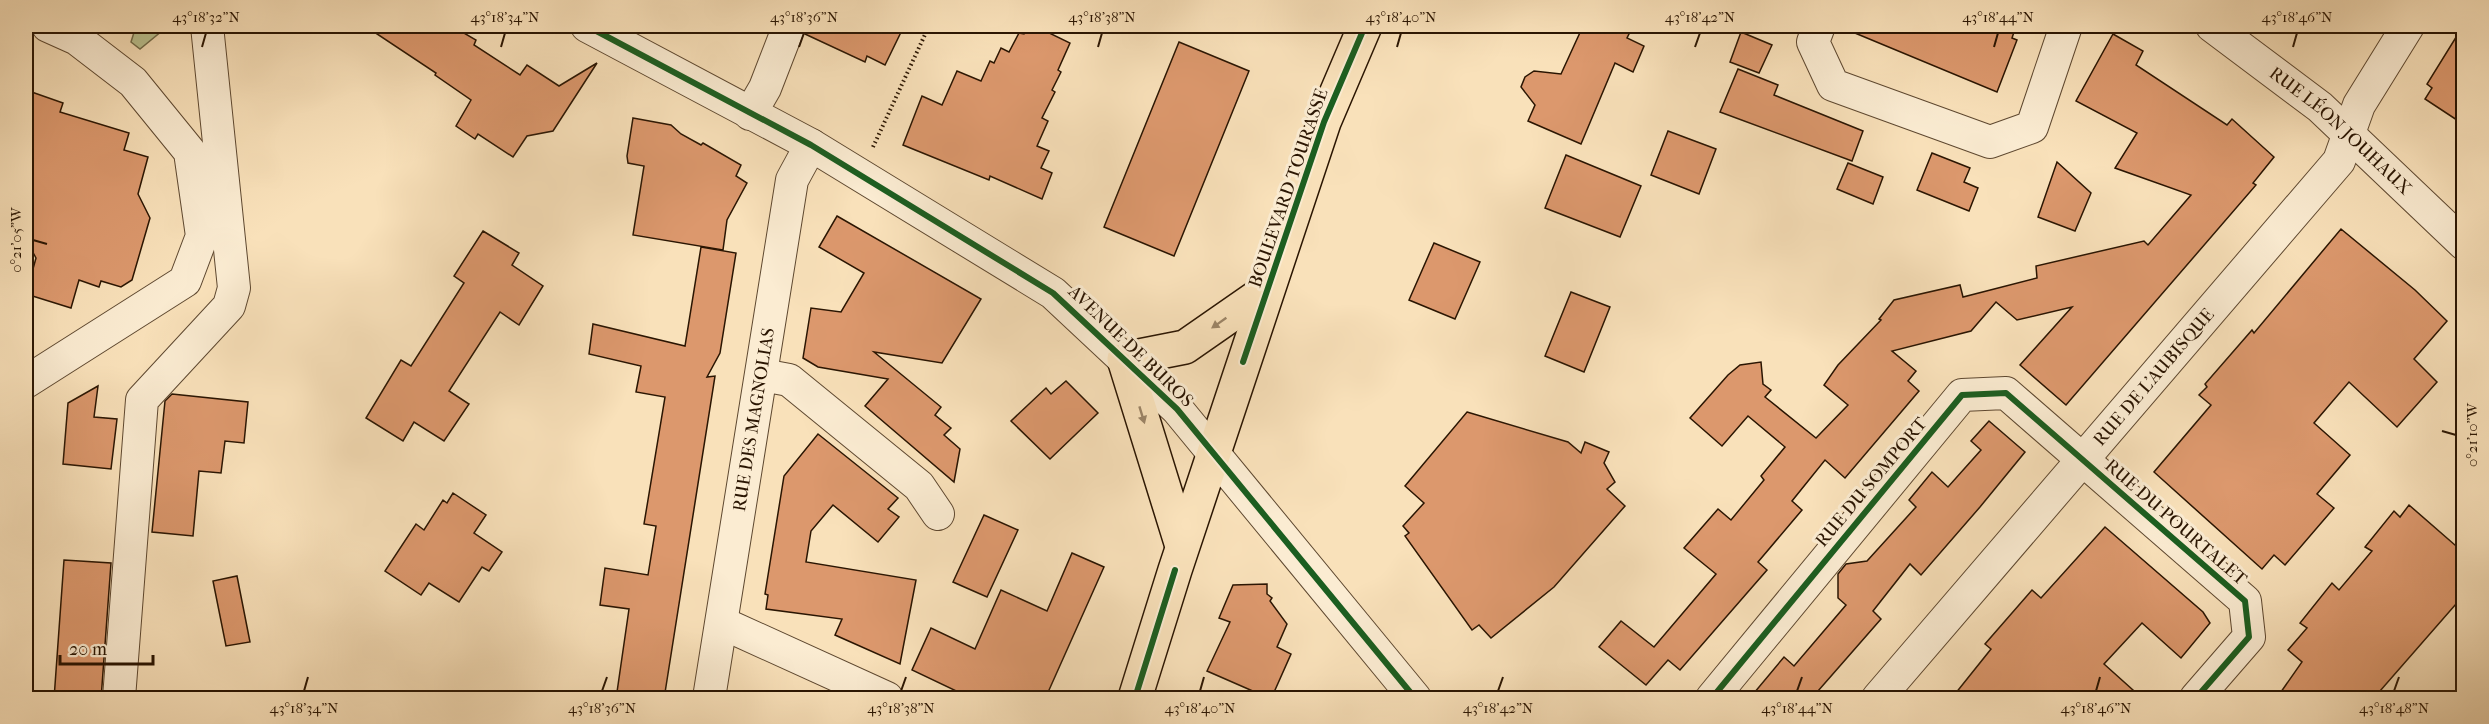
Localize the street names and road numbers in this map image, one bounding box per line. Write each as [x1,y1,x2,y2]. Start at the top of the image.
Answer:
street label: RUE LÉON JOUHAUX [2265,63,2416,199]
street label: BOULEVARD TOURASSE [1245,86,1332,290]
street label: AVENUE DE BUROS [1063,281,1198,411]
street label: RUE DE L'AUBISQUE [2089,304,2219,450]
street label: RUE DES MAGNOLIAS [729,326,779,513]
street label: RUE DU SOMPORT [1811,413,1932,551]
street label: RUE DU POURTALET [2100,455,2252,590]

